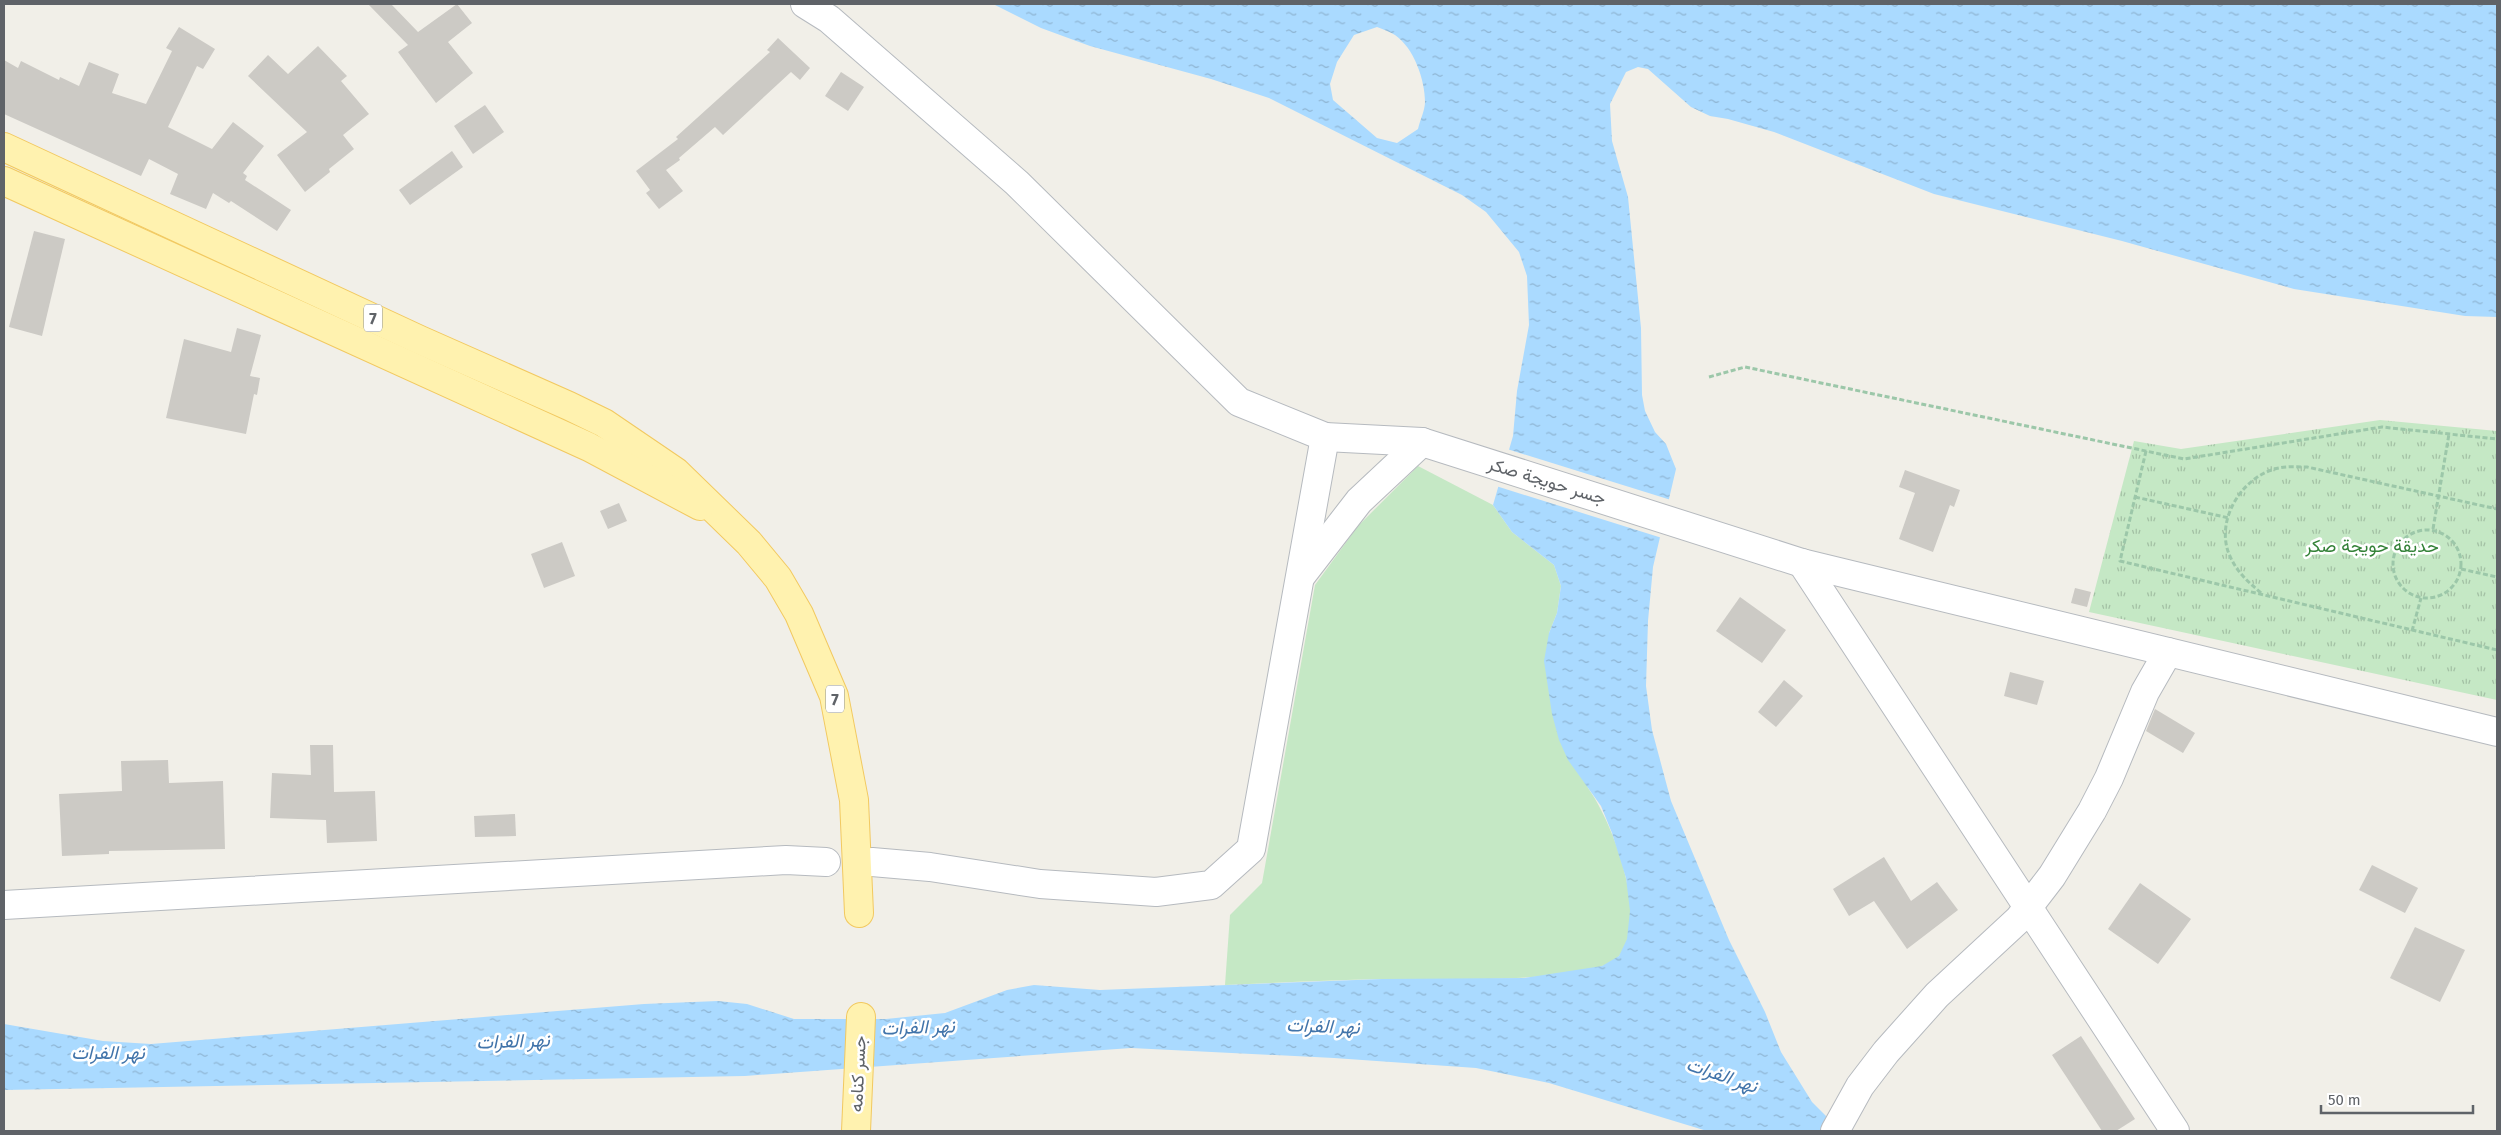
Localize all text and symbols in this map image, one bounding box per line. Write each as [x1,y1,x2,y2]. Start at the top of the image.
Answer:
road number: 7 [364,304,382,332]
street label: جسر حويجة صكر [1484,452,1609,509]
park label: حديقة حويجة صكر [2304,535,2439,557]
road number: 7 [826,686,844,712]
water label: نهر الفرات [1286,1013,1362,1039]
water label: نهر الفرات [881,1014,957,1040]
water label: نهر الفرات [476,1028,552,1054]
street label: جسر كنامه [845,1035,871,1113]
water label: نهر الفرات [71,1041,146,1064]
water label: نهر الفرات [1683,1052,1762,1098]
scale bar [2321,1082,2474,1114]
text: 50 m [2328,1091,2361,1109]

